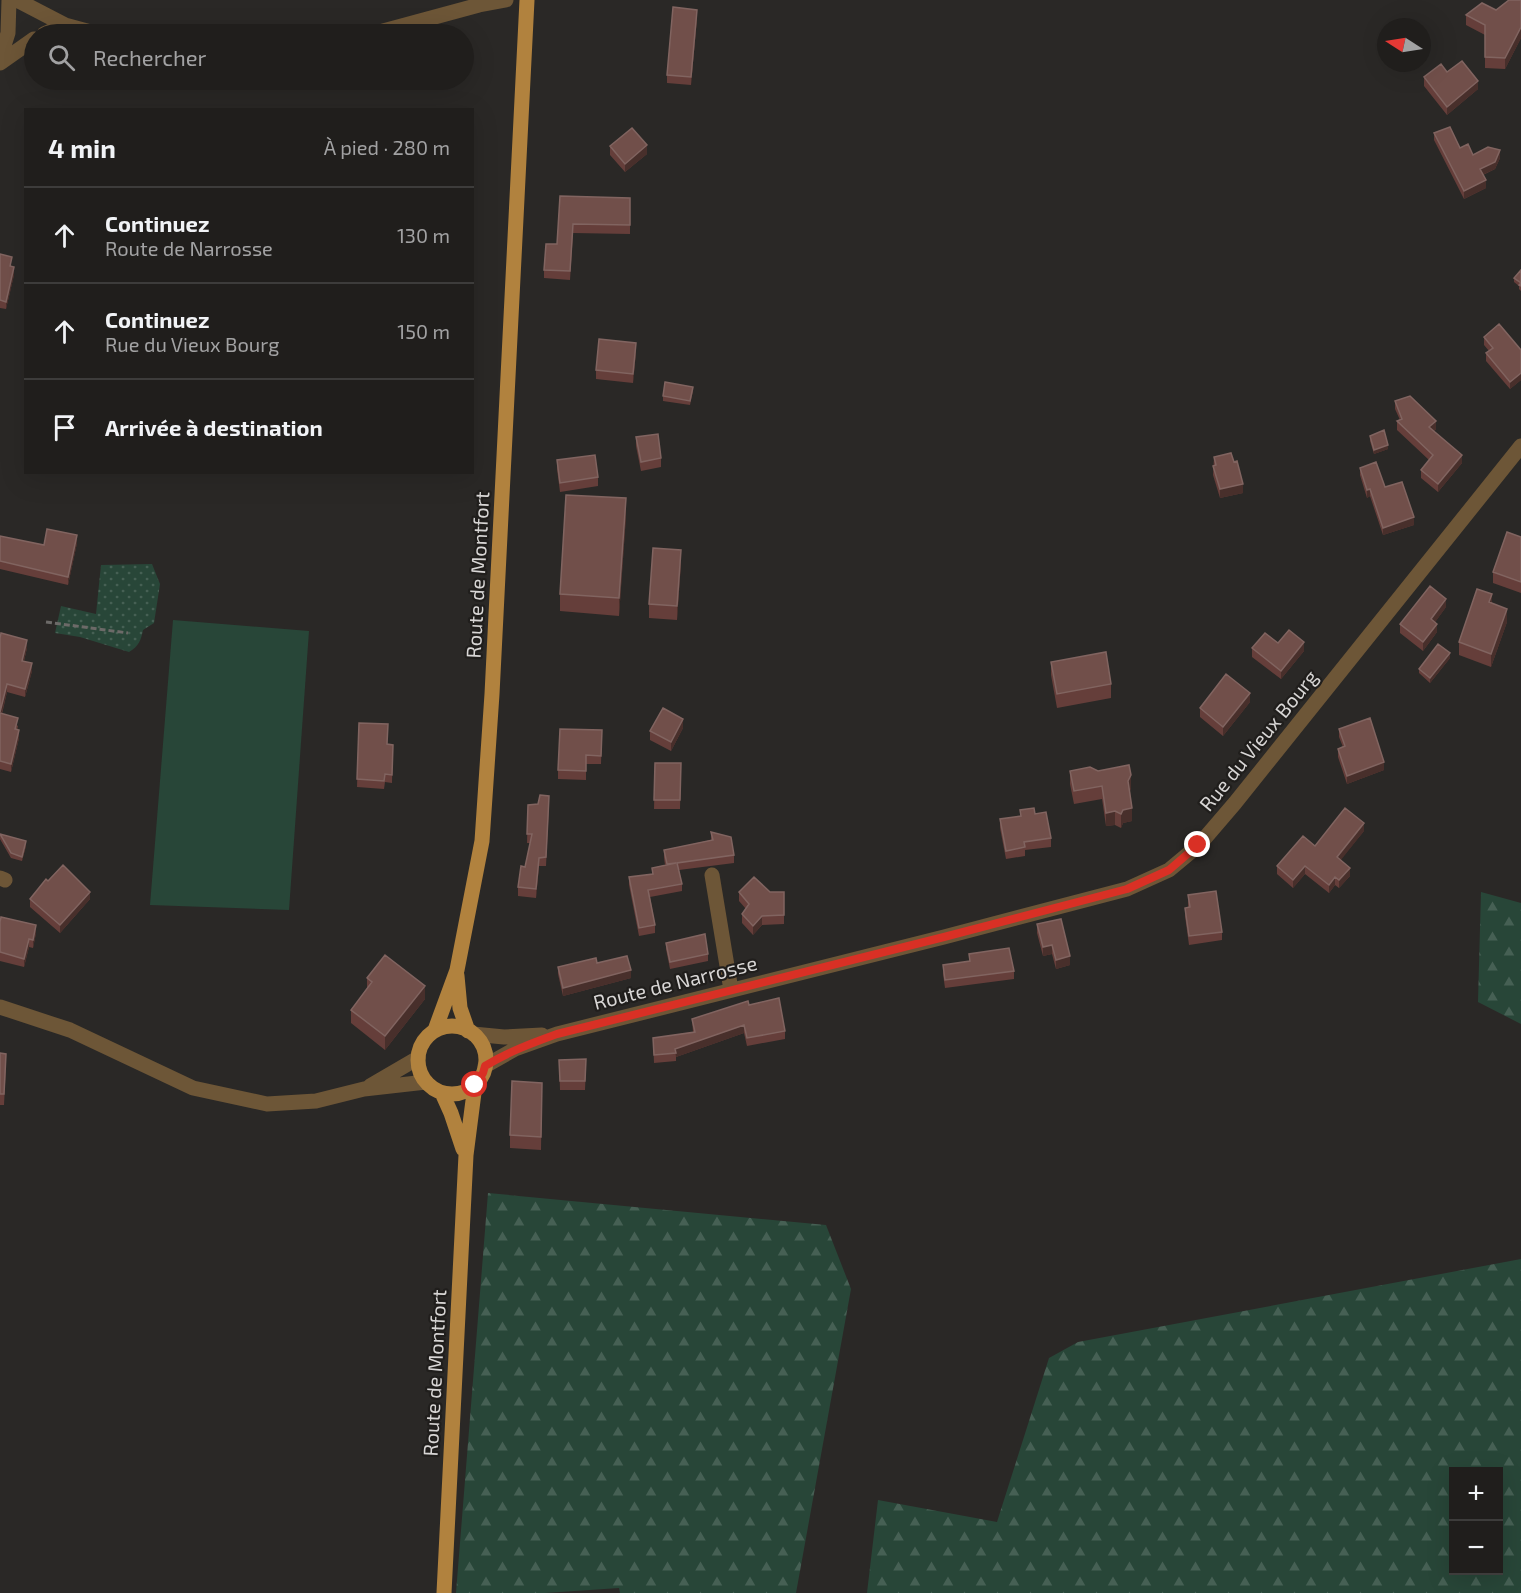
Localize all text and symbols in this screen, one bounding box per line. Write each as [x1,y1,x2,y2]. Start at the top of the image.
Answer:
north arrow [1377,18,1431,72]
search box [24,24,474,90]
icon: search [45,41,78,74]
text: Rechercher [93,44,206,70]
text: 4 min [48,132,116,163]
text: À pied · 280 m [324,135,450,159]
text: Continuez [105,210,209,236]
icon: ahead [48,219,81,252]
text: 130 m [397,223,450,247]
text: Route de Narrosse [105,236,273,260]
text: Continuez [105,306,209,332]
icon: ahead [48,315,81,348]
text: 150 m [397,319,450,343]
text: Rue du Vieux Bourg [105,332,279,356]
icon: arrive [48,411,81,444]
text: Arrivée à destination [105,414,323,440]
street label: Route de Montfort [461,491,493,659]
street label: Rue du Vieux Bourg [1194,665,1322,815]
route end [1184,831,1210,857]
street label: Route de Narrosse [591,950,759,1014]
route start [461,1071,487,1097]
street label: Route de Montfort [418,1289,450,1457]
map controls [1449,1467,1503,1575]
button: + [1449,1467,1503,1521]
button: − [1449,1521,1503,1575]

